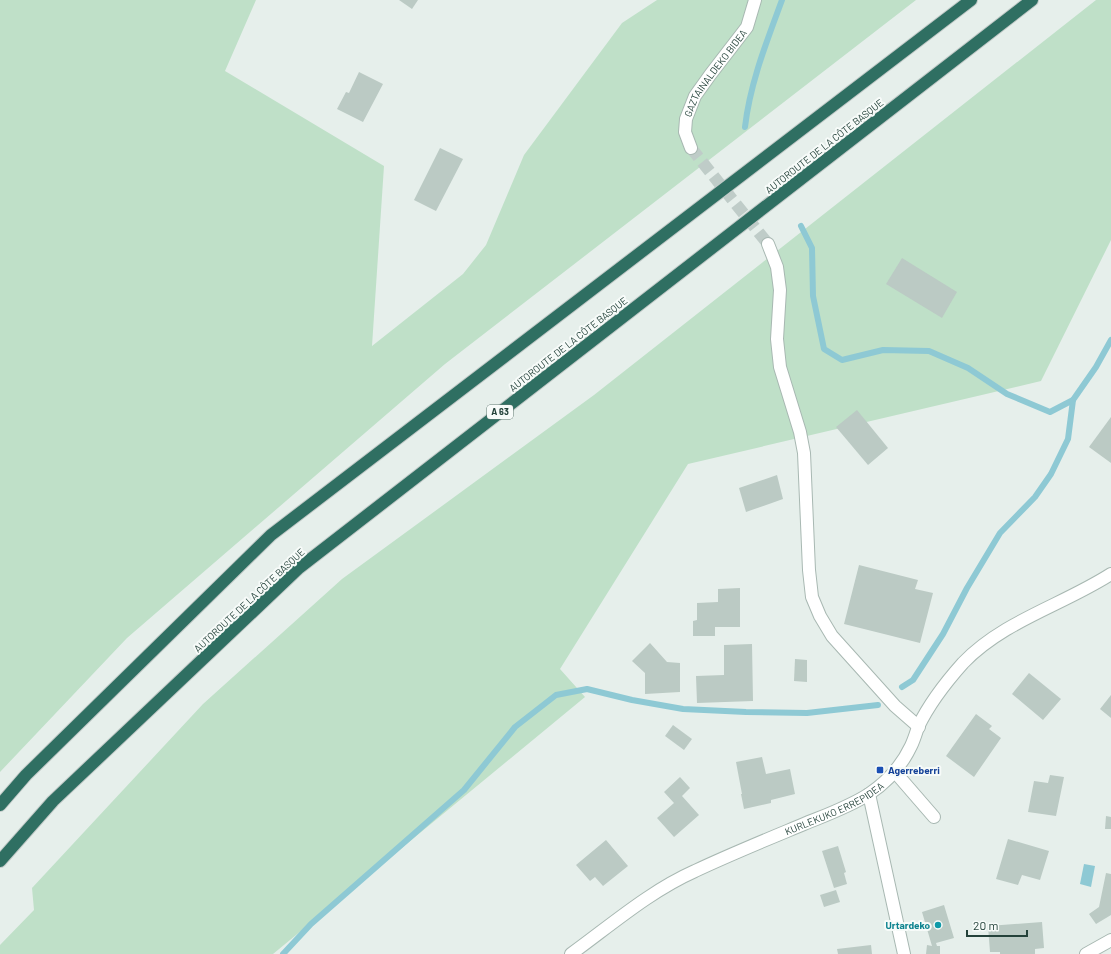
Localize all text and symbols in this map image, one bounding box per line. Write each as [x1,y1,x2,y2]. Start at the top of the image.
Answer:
street label: GAZTAINALDEKO BIDEA [681,27,749,118]
street label: AUTOROUTE DE LA CÔTE BASQUE [763,96,885,196]
street label: AUTOROUTE DE LA CÔTE BASQUE [507,294,629,394]
road number: A 63 [487,405,513,419]
street label: AUTOROUTE DE LA CÔTE BASQUE [191,546,307,654]
place label: Agerreberri [888,764,940,776]
marker: Agerreberri [875,765,885,775]
street label: KURLEKUKO ERREPIDEA [783,779,886,837]
scale bar [967,912,1027,938]
text: 20 m [973,918,999,932]
place label: Urtardeko [885,919,930,931]
marker: Urtardeko [933,920,943,930]

